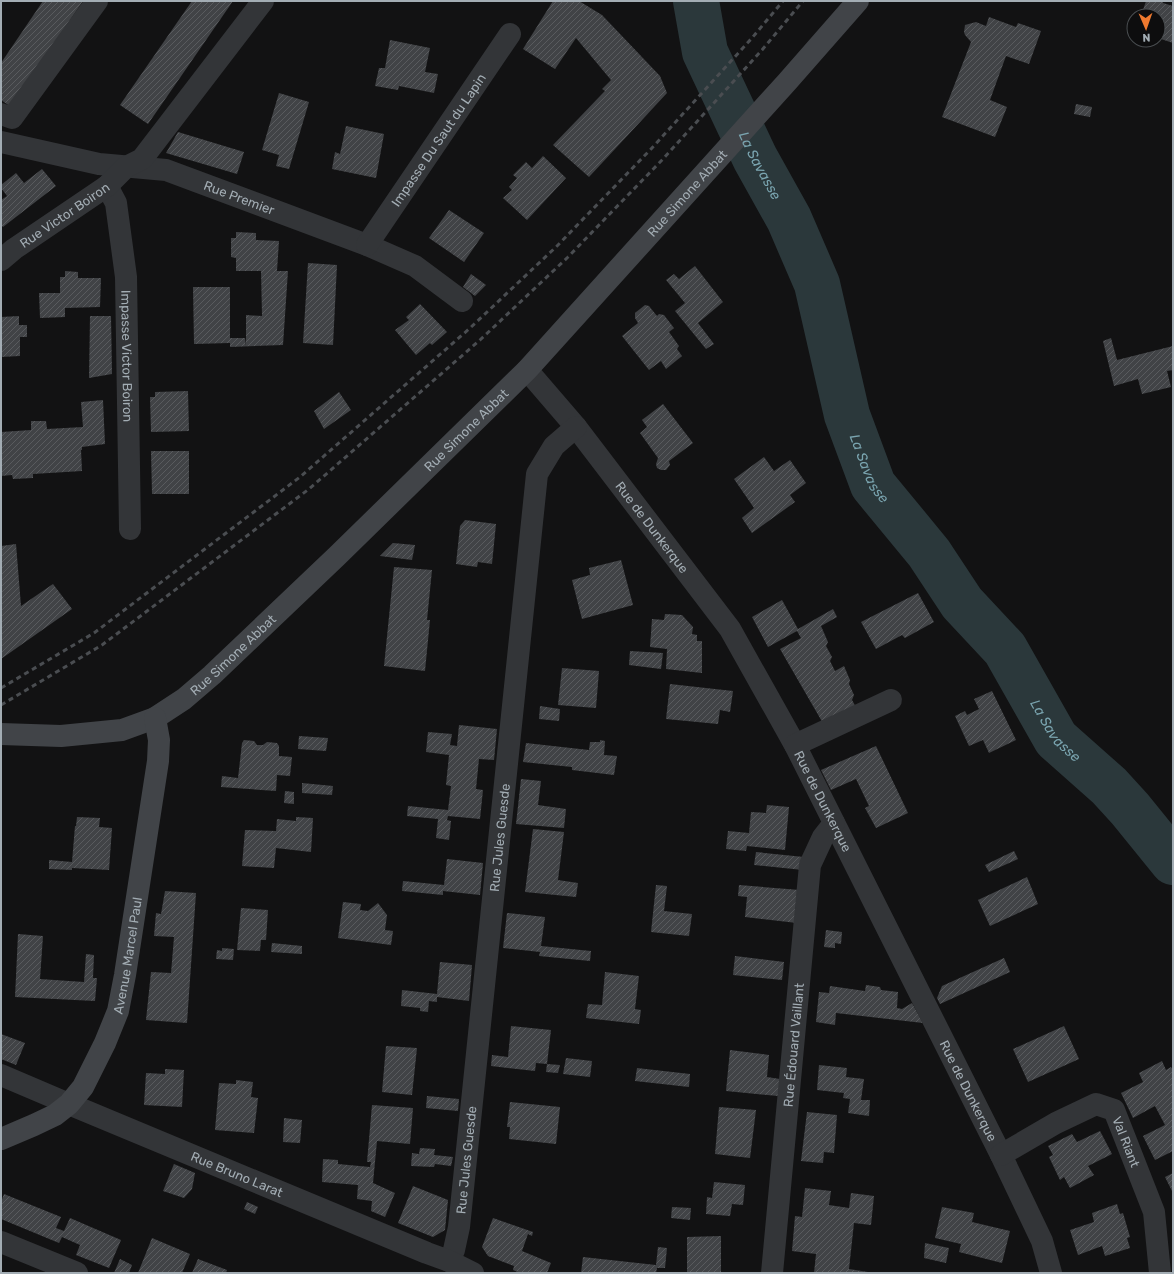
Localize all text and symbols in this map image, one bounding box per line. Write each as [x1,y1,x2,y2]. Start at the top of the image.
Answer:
north arrow [1126,8,1166,48]
text: N [1142,31,1151,44]
street label: Impasse Du Saut du Lapin [388,71,489,209]
water label: La Savasse [735,129,785,203]
street label: Rue Simone Abbat [644,147,730,240]
street label: Rue Premier [202,178,277,218]
street label: Rue Victor Boiron [17,180,113,251]
street label: Impasse Victor Boiron [118,290,135,422]
street label: Rue Simone Abbat [421,386,511,475]
water label: La Savasse [846,432,892,507]
street label: Rue de Dunkerque [612,479,692,576]
street label: Rue Simone Abbat [187,611,279,698]
water label: La Savasse [1026,697,1084,766]
street label: Rue de Dunkerque [791,748,854,854]
street label: Rue Jules Guesde [487,783,513,893]
street label: Avenue Marcel Paul [111,896,145,1015]
street label: Rue Édouard Vaillant [780,982,807,1108]
street label: Rue de Dunkerque [937,1038,1000,1144]
street label: Rue Jules Guesde [453,1105,480,1215]
street label: Val Riant [1109,1114,1143,1169]
street label: Rue Bruno Larat [189,1149,285,1200]

